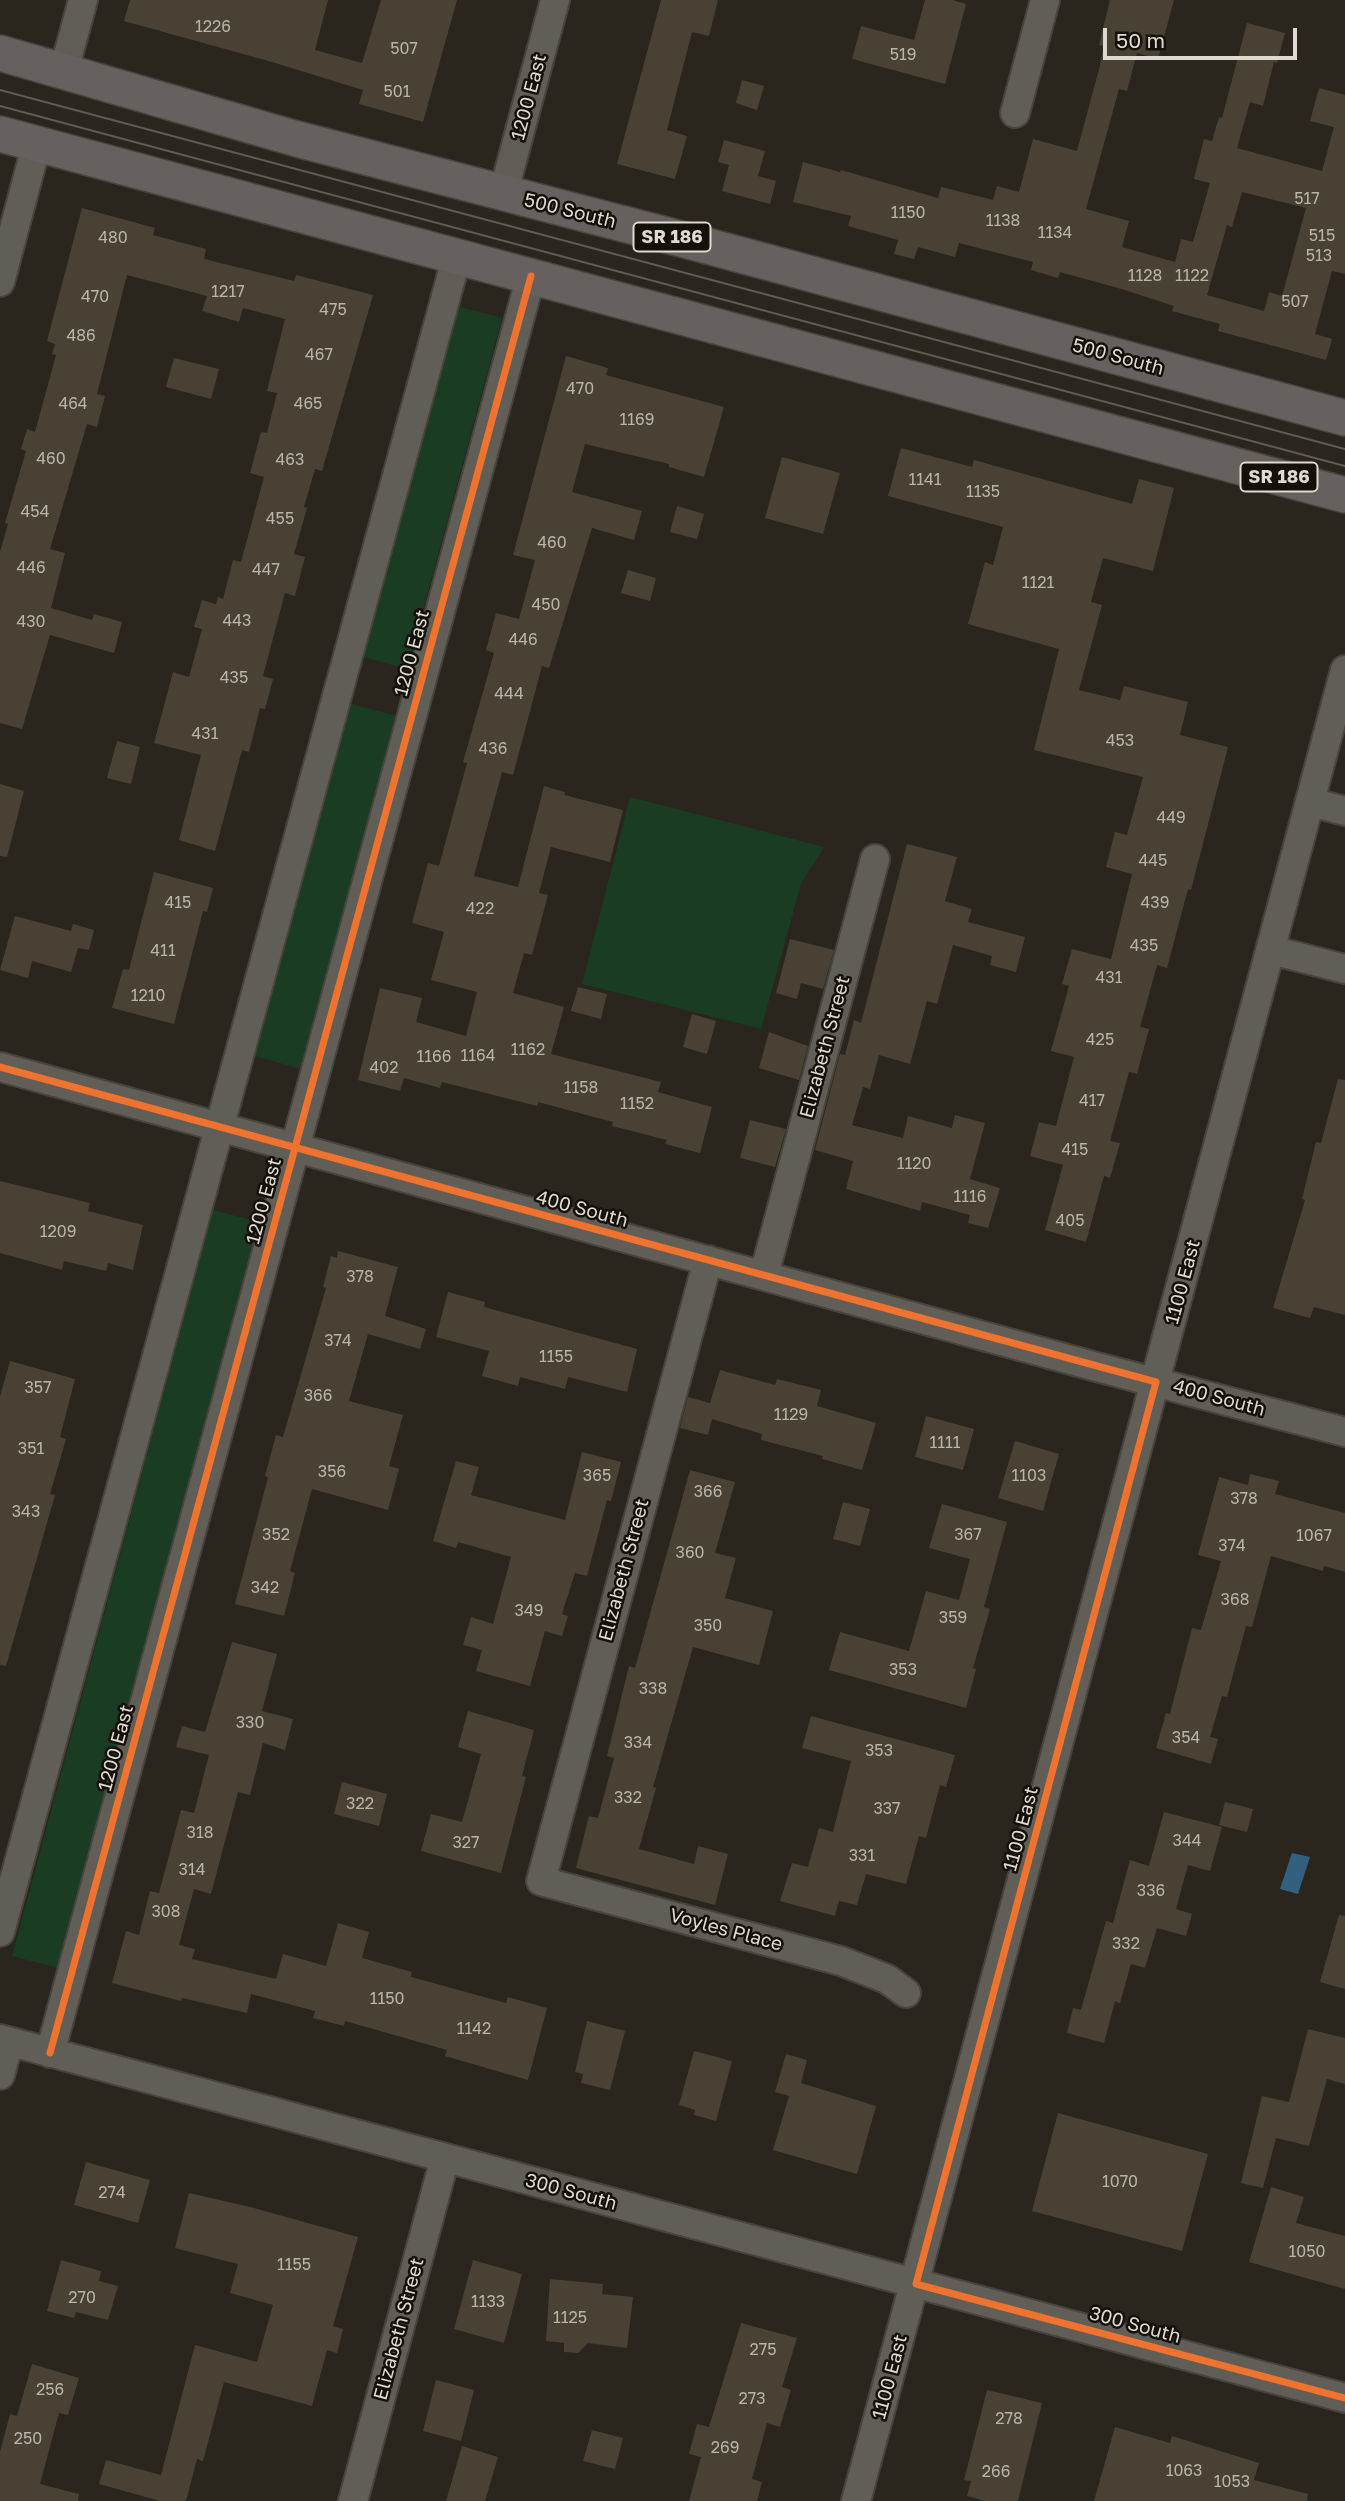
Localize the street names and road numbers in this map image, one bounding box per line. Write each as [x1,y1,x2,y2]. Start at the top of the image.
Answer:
street label: 1200 East [507,51,551,143]
street label: 500 South [522,189,618,233]
road number: SR 186 [634,222,710,251]
street label: 500 South [1070,334,1166,380]
road number: SR 186 [1240,462,1318,491]
street label: 1200 East [390,607,434,699]
street label: Elizabeth Street [795,973,855,1121]
street label: 1200 East [242,1155,286,1247]
street label: 400 South [534,1186,630,1232]
street label: 1100 East [1161,1237,1205,1327]
street label: 400 South [1171,1375,1267,1421]
street label: Elizabeth Street [594,1496,654,1644]
street label: 1200 East [94,1702,138,1794]
street label: 1100 East [999,1784,1043,1874]
street label: Voyles Place [667,1904,785,1956]
street label: 300 South [523,2169,619,2215]
street label: Elizabeth Street [369,2255,429,2403]
street label: 300 South [1087,2302,1183,2348]
street label: 1100 East [868,2332,912,2422]

